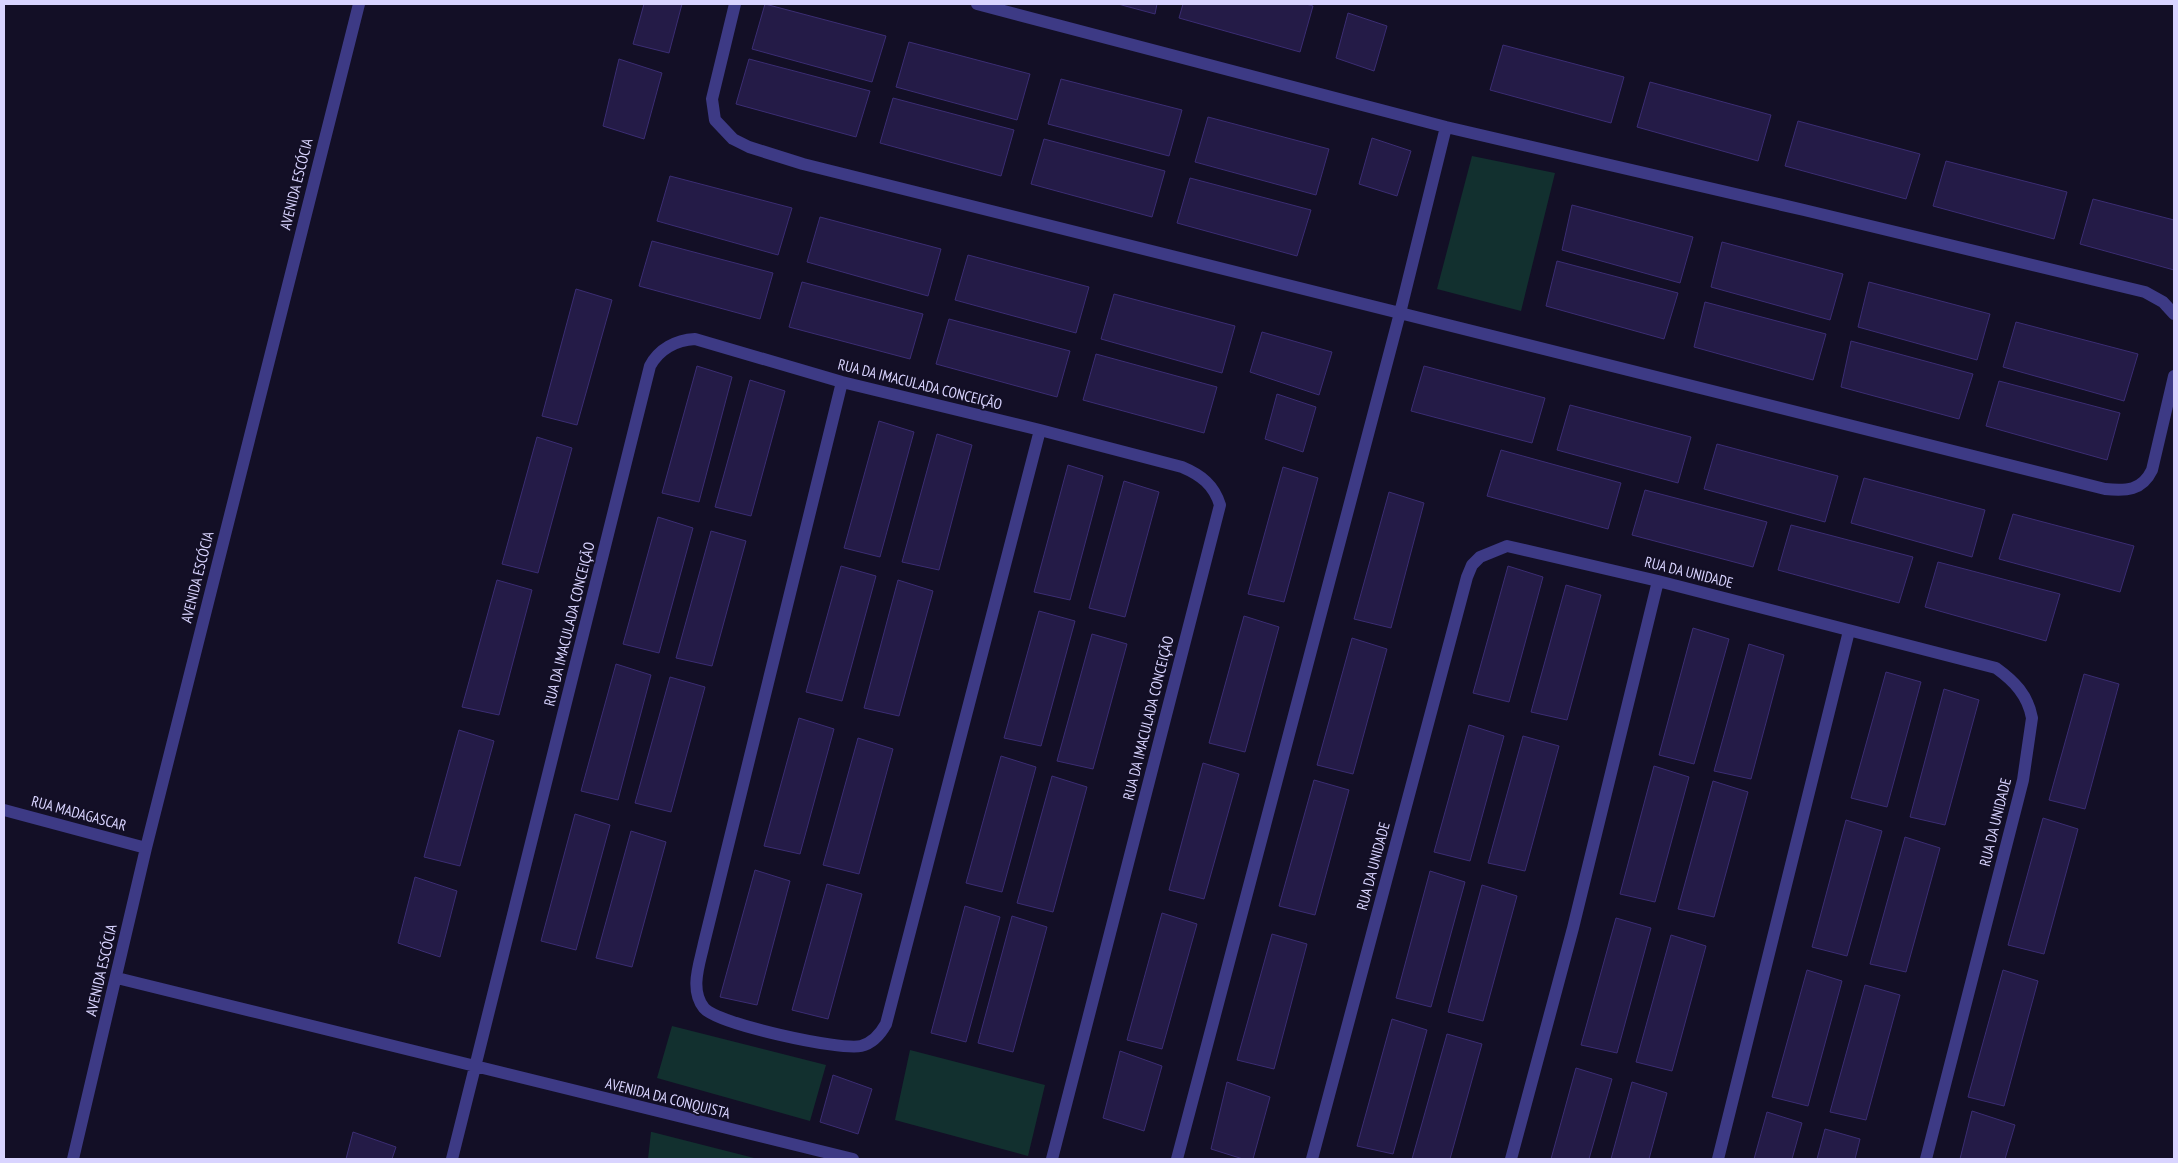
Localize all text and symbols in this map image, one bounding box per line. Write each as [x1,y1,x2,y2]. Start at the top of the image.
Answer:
street label: AVENIDA ESCÓCIA [275,135,317,232]
street label: RUA DA IMACULADA CONCEIÇÃO [836,354,1004,414]
street label: AVENIDA ESCÓCIA [176,528,218,625]
street label: RUA DA IMACULADA CONCEIÇÃO [539,540,599,708]
street label: RUA DA UNIDADE [1643,552,1735,592]
street label: RUA DA IMACULADA CONCEIÇÃO [1118,634,1178,802]
street label: RUA DA UNIDADE [1975,776,2015,868]
street label: RUA MADAGASCAR [29,791,129,835]
street label: RUA DA UNIDADE [1352,820,1394,912]
street label: AVENIDA ESCÓCIA [81,921,121,1018]
street label: AVENIDA DA CONQUISTA [604,1073,733,1123]

